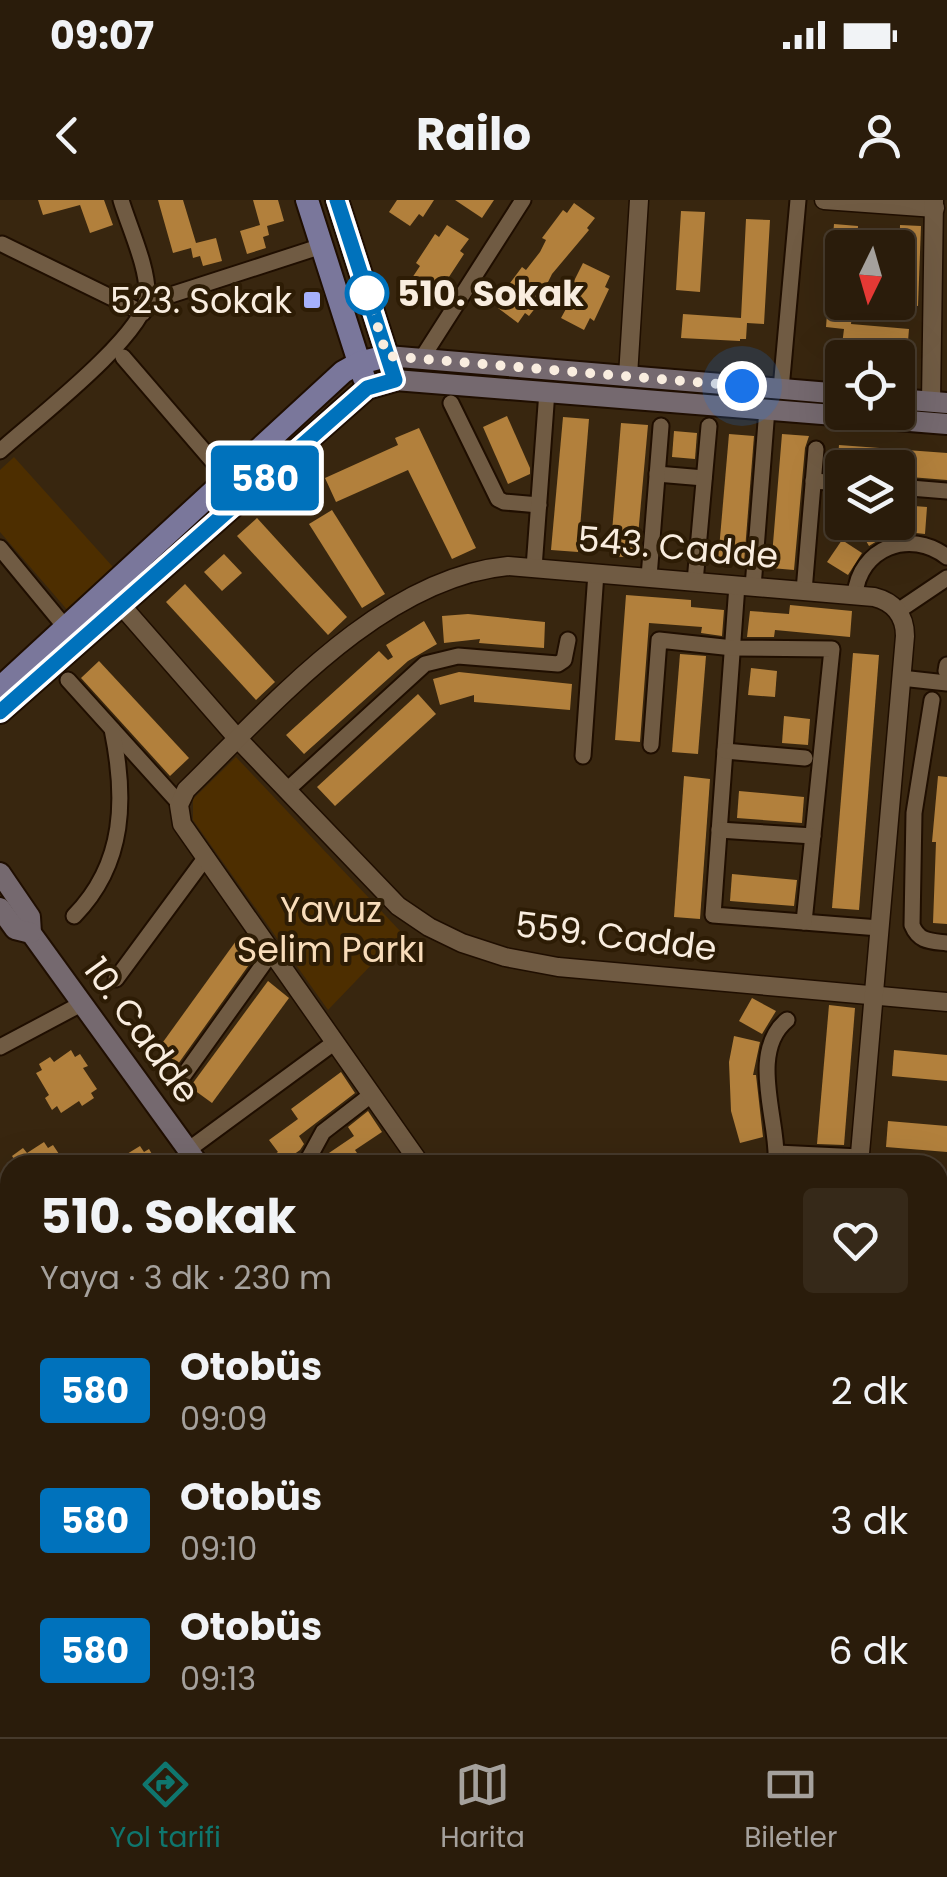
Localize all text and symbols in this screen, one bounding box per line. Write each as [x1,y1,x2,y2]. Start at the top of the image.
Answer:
text: 09:07 [50,9,154,62]
text: Railo [416,103,531,166]
icon: back [40,108,95,163]
icon: person [852,108,907,163]
north arrow [825,230,915,320]
map controls [825,230,915,540]
place label: 510. Sokak [397,269,584,318]
marker: 510. Sokak [346,272,388,314]
place label: 523. Sokak [110,276,292,325]
marker: 523. Sokak [301,289,323,311]
button: locate [825,340,915,430]
your location [717,361,767,411]
line badge: 580 [208,446,322,510]
button: layers [825,450,915,540]
text: 580 [231,454,299,503]
street label: 543. Cadde [576,514,780,580]
park label: Yavuz Selim Parkı [237,885,425,974]
street label: 559. Cadde [513,899,719,973]
street label: 10. Cadde [72,947,212,1113]
text: 510. Sokak [40,1183,296,1250]
button: heart [803,1188,908,1293]
text: Yaya · 3 dk · 230 m [40,1255,332,1300]
text: Otobüs [180,1340,322,1393]
text: 2 dk [831,1364,908,1417]
text: 580 [61,1366,129,1415]
text: 09:09 [180,1396,267,1441]
text: Otobüs [180,1470,322,1523]
text: 3 dk [830,1494,908,1547]
text: 580 [61,1496,129,1545]
text: 09:10 [180,1526,257,1571]
text: Otobüs [180,1600,322,1653]
text: 6 dk [828,1624,908,1677]
text: 580 [61,1626,129,1675]
text: 09:13 [180,1656,256,1701]
tab: Yol tarifi [110,1757,221,1859]
tab: Harita [440,1757,525,1859]
tab: Biletler [744,1757,837,1859]

